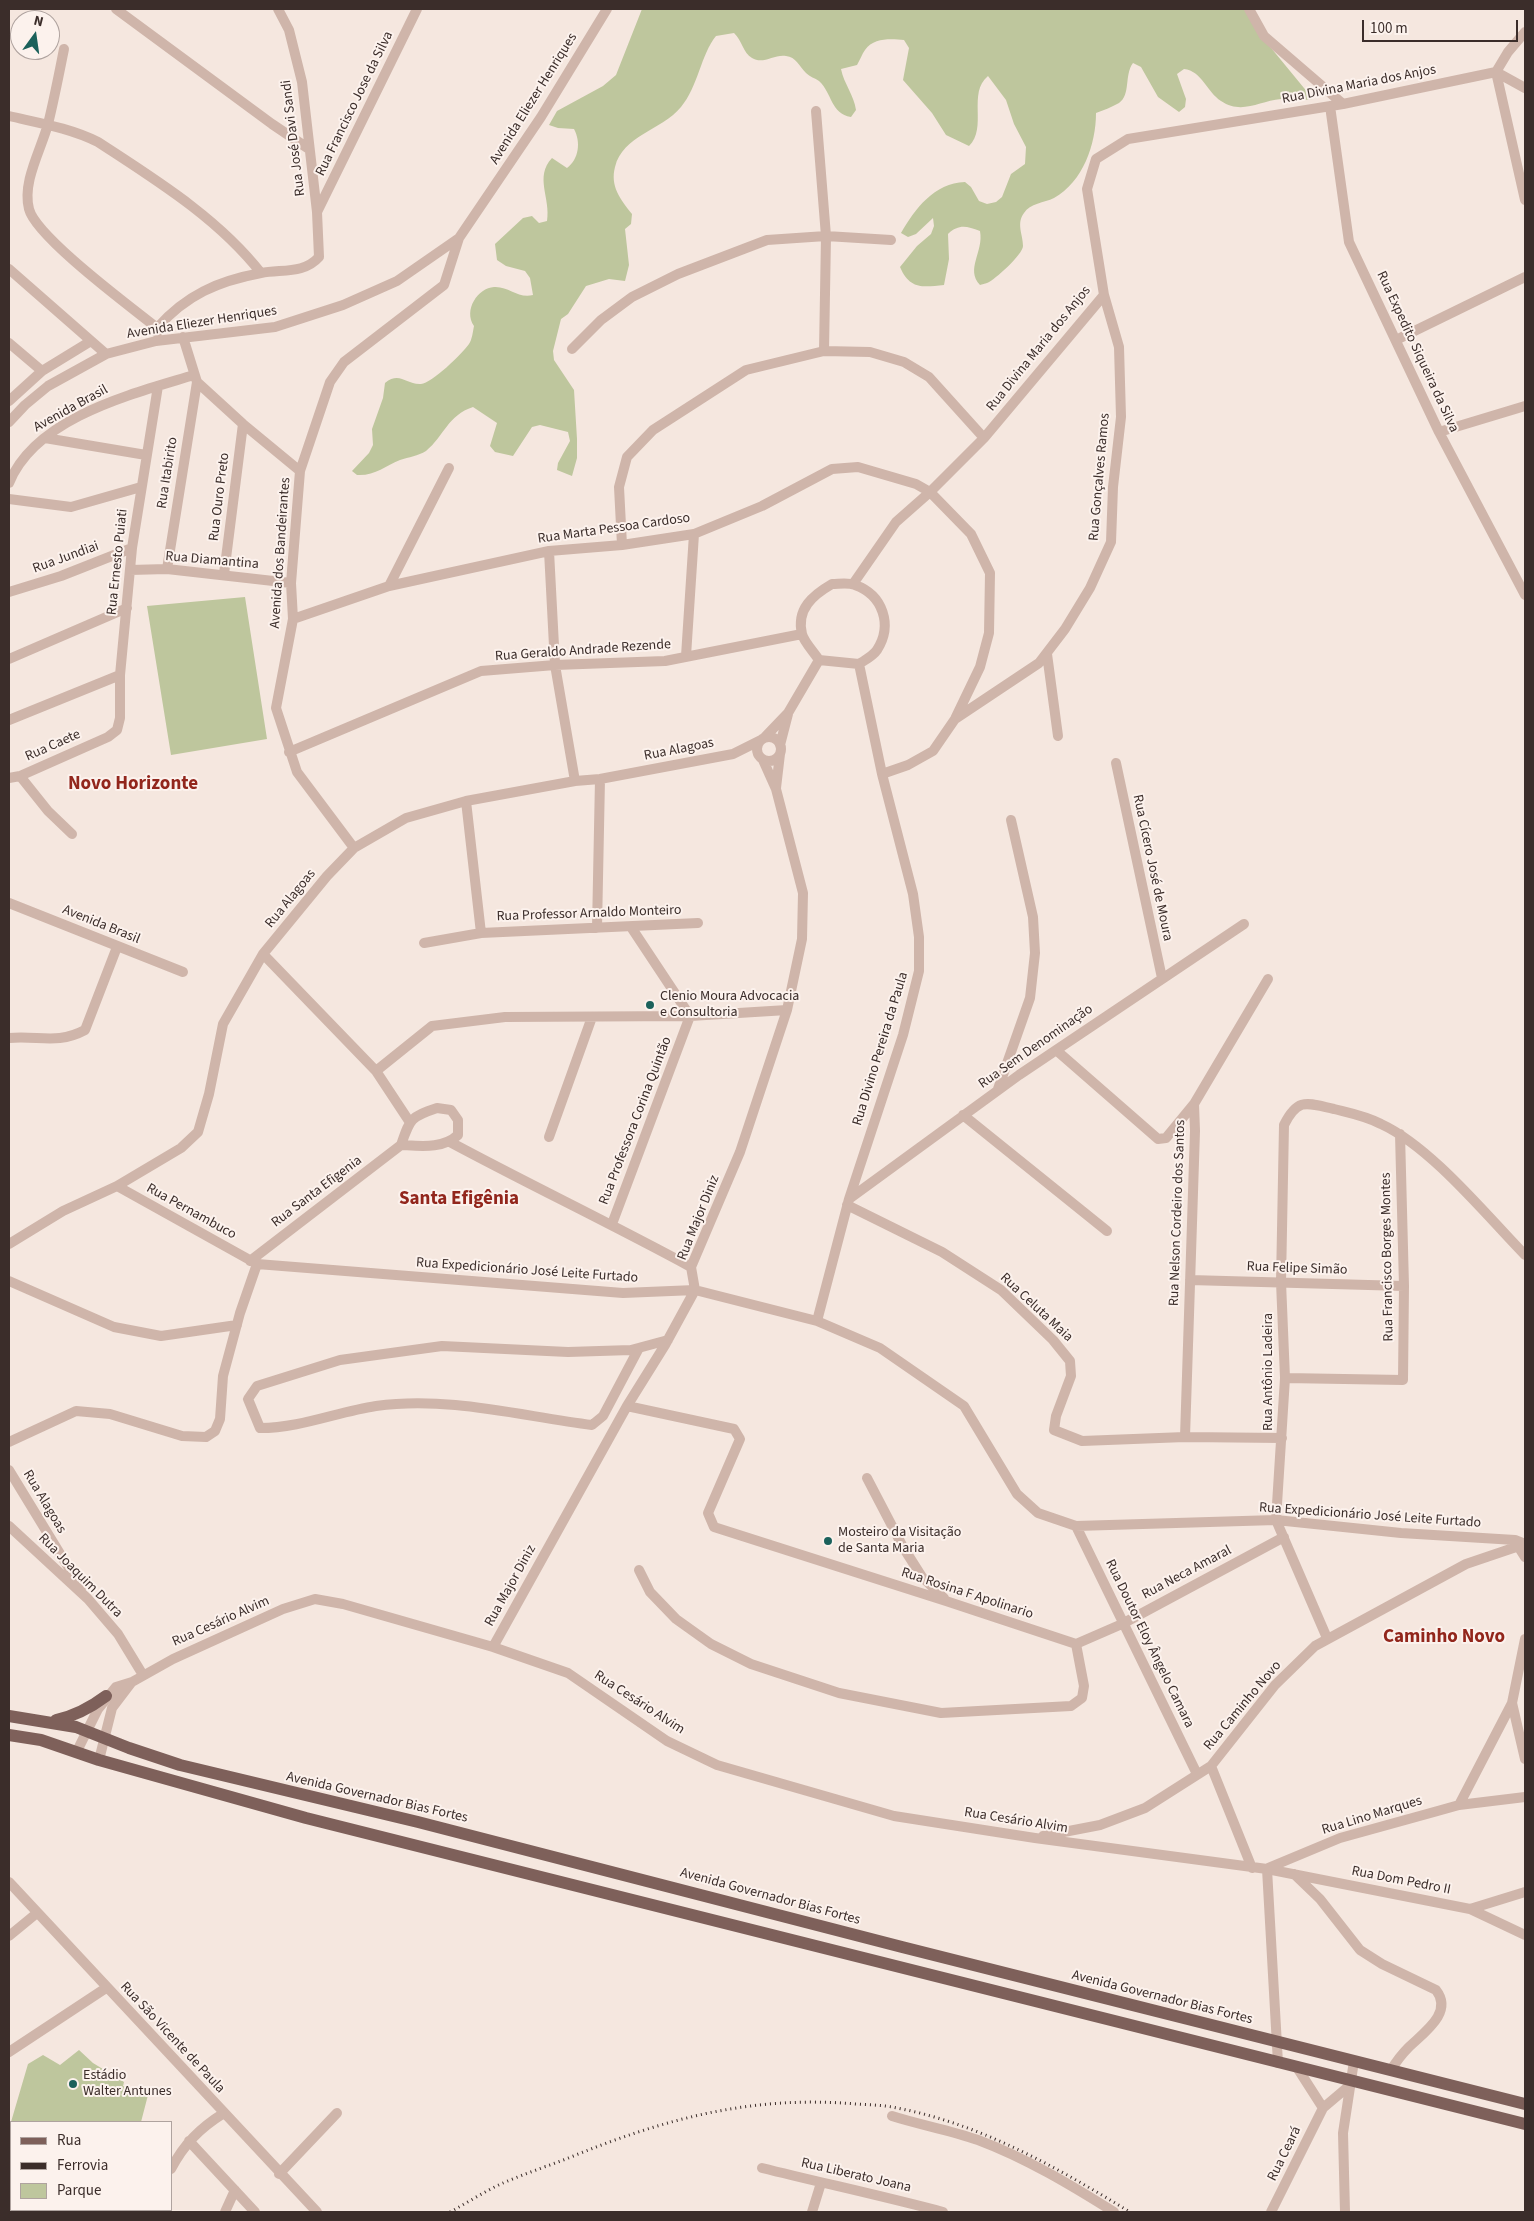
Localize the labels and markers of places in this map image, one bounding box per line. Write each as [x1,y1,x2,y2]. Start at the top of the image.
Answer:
place label: Clenio Moura Advocacia e Consultoria [660,989,799,1022]
marker: Clenio Moura Advocacia e Consultoria [644,999,656,1011]
place label: Mosteiro da Visitação de Santa Maria [838,1525,961,1558]
marker: Mosteiro da Visitação de Santa Maria [822,1535,834,1547]
place label: Estádio Walter Antunes [83,2068,172,2100]
marker: Estádio Walter Antunes [67,2078,79,2090]

